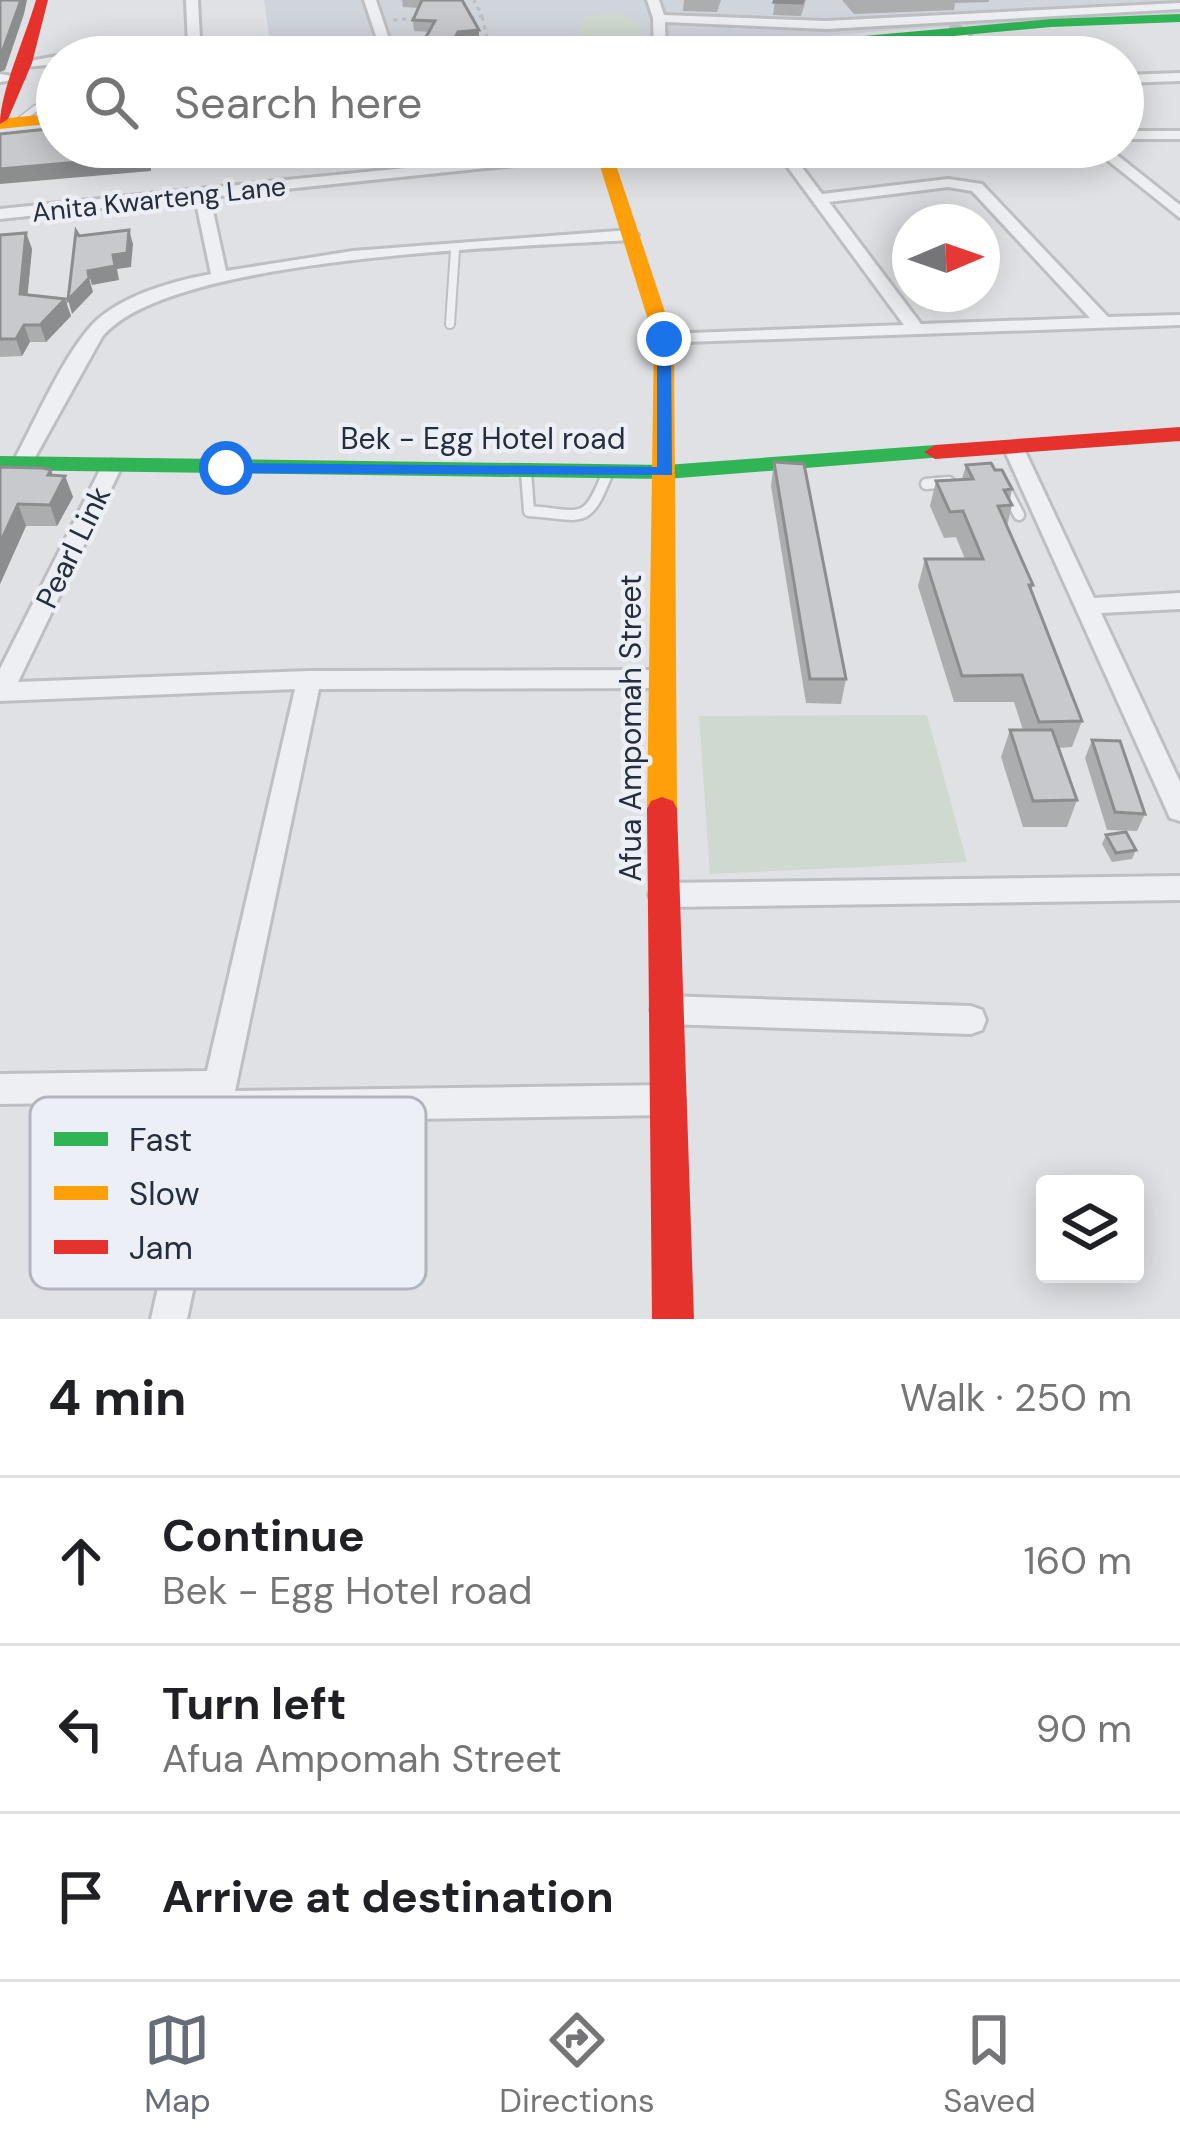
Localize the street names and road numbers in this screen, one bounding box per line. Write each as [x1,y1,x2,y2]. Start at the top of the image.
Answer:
street label: Anita Kwarteng Lane [30,168,288,230]
street label: Bek - Egg Hotel road [341,419,625,458]
street label: Pearl Link [27,480,119,614]
street label: Afua Ampomah Street [611,574,650,882]

